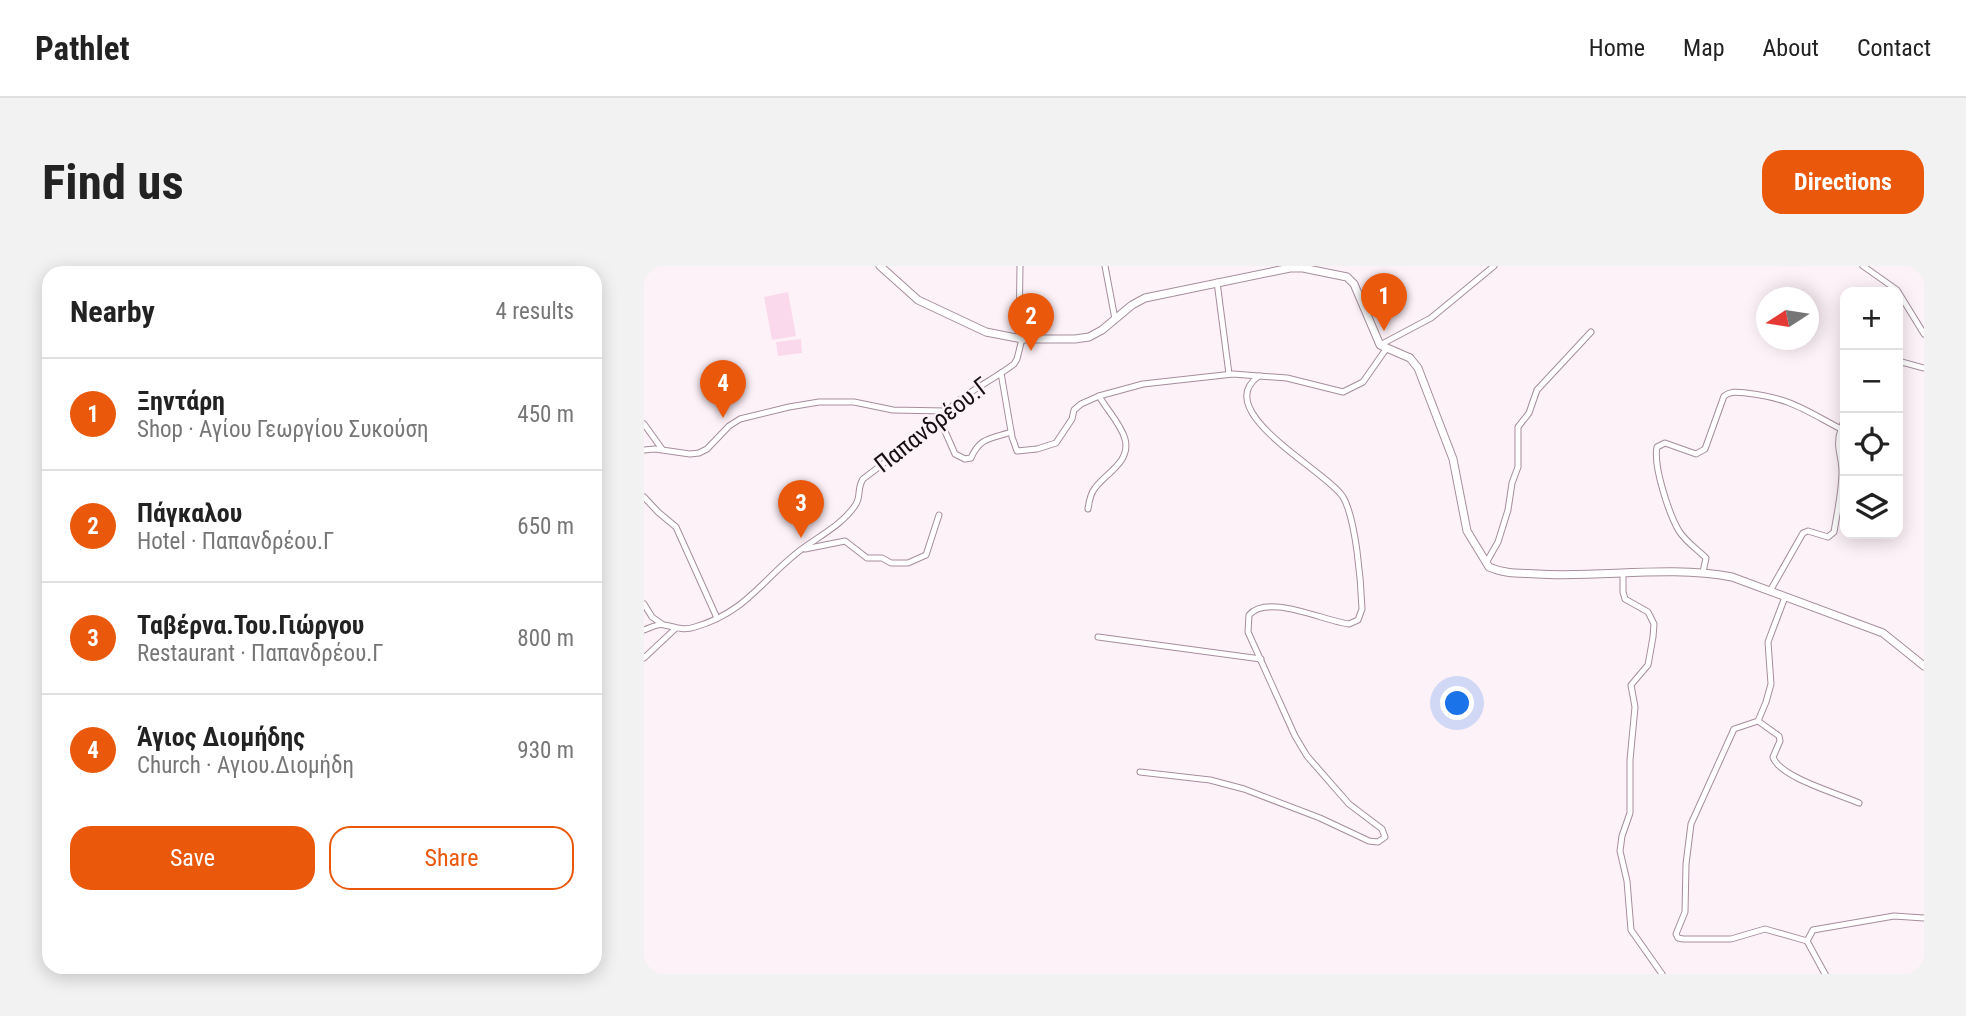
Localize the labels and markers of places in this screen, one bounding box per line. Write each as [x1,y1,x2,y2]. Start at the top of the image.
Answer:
pin: 1 [1361,273,1407,331]
pin: 2 [1008,293,1054,351]
pin: 4 [700,360,746,418]
pin: 3 [778,480,824,538]

